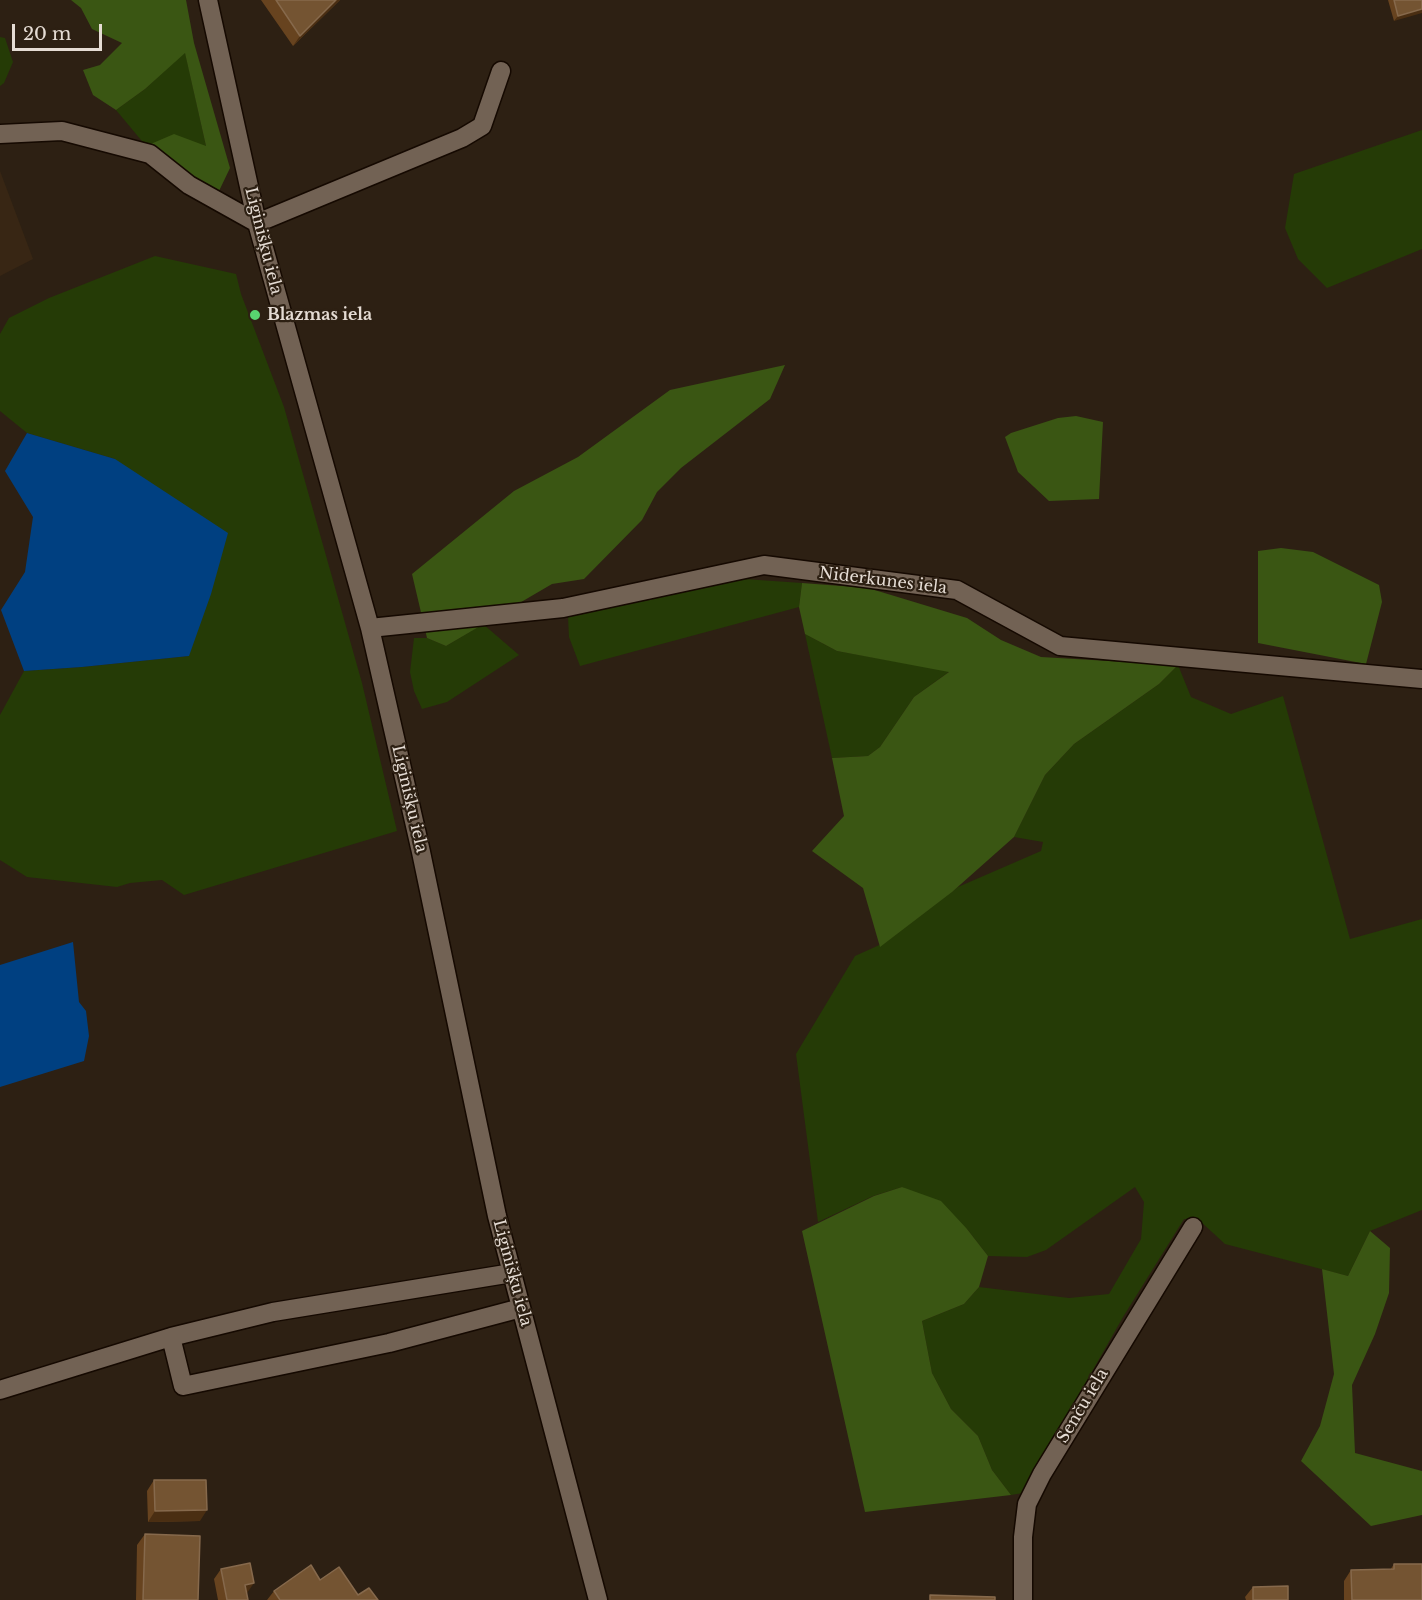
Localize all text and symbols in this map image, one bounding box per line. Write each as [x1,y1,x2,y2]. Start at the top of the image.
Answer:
scale bar [15,12,105,50]
text: 20 m [23,23,71,45]
street label: Liginišķu iela [240,185,286,297]
place label: Blazmas iela [267,305,372,325]
marker: Blazmas iela [248,308,262,322]
street label: Niderkunes iela [818,564,948,598]
street label: Liginišķu iela [387,743,431,855]
street label: Liginišķu iela [489,1218,535,1328]
street label: Senču iela [1053,1365,1113,1447]

